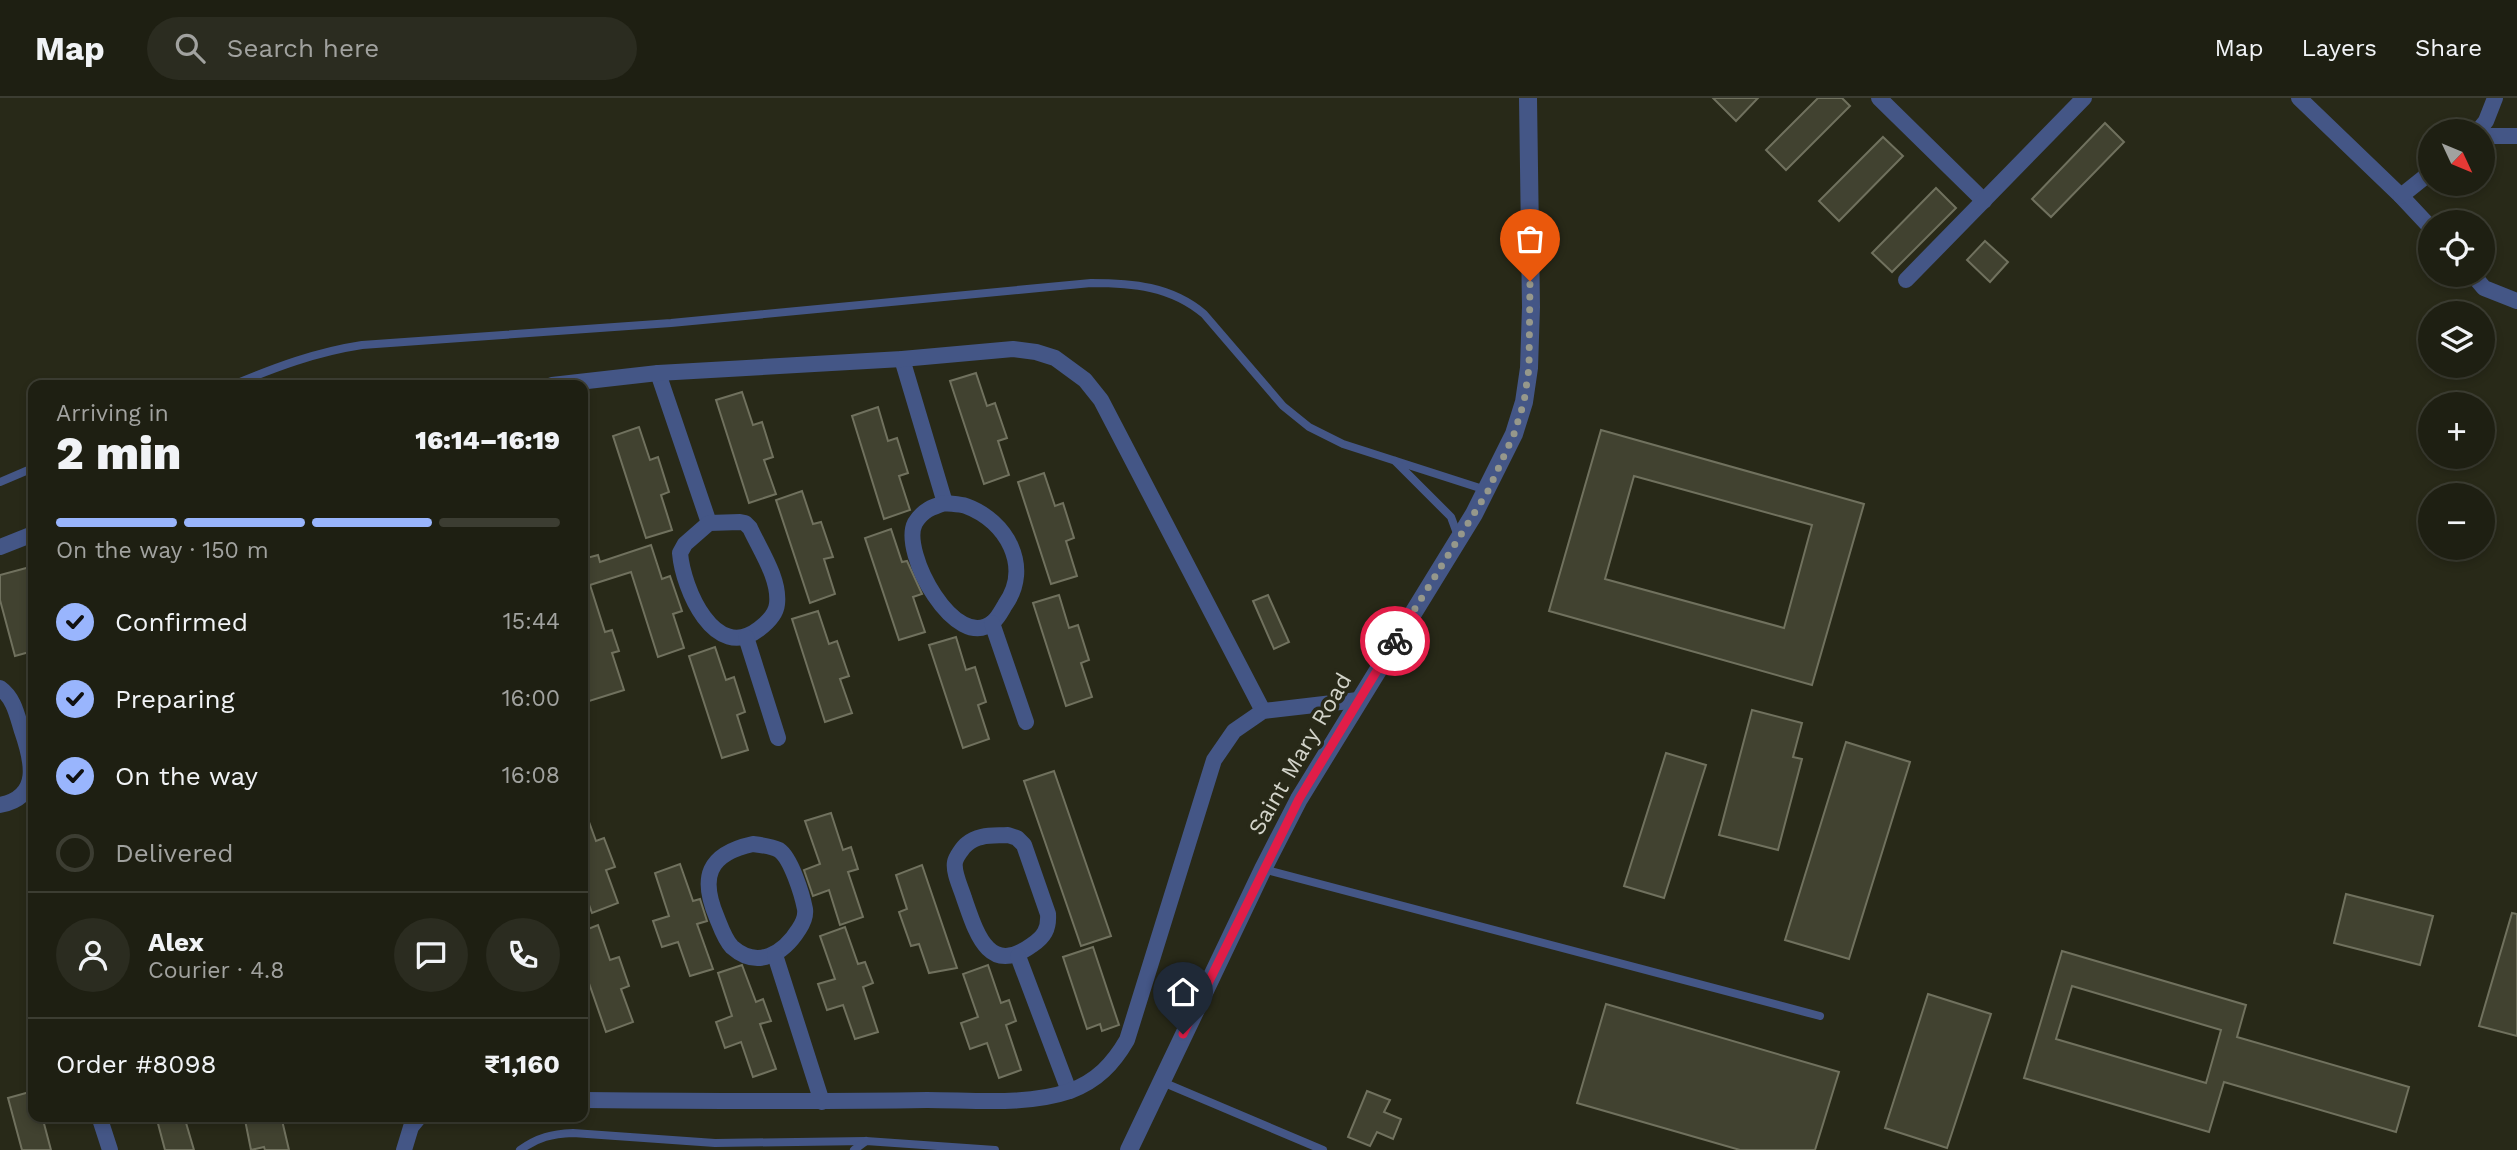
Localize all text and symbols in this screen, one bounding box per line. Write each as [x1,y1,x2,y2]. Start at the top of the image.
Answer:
search box [147,17,637,80]
text: Map [35,29,105,68]
icon: search [171,29,209,67]
text: Search here [227,33,379,63]
text: Map [2215,34,2263,62]
text: Layers [2301,34,2377,62]
text: Share [2415,34,2482,62]
north arrow [2418,119,2496,196]
map controls [2418,119,2495,560]
pin [1500,209,1560,281]
button: locate [2418,210,2495,287]
icon: bag [1511,220,1549,258]
button: layers [2418,301,2495,378]
button: + [2418,392,2495,469]
text: Arriving in [56,400,169,427]
text: 16:14–16:19 [415,425,560,455]
text: 2 min [56,426,181,480]
button: − [2418,483,2495,560]
text: On the way · 150 m [56,537,269,564]
icon: check [56,603,94,641]
courier [1360,606,1430,676]
text: Confirmed [115,607,248,637]
text: 15:44 [503,608,560,635]
icon: bike [1376,622,1414,660]
street label: Saint Mary Road [1243,668,1357,840]
icon: check [56,680,94,718]
text: Preparing [115,684,235,714]
text: 16:00 [502,685,560,712]
icon: check [56,757,94,795]
text: On the way [115,761,258,791]
text: 16:08 [502,762,560,789]
text: Delivered [115,838,234,868]
button: person [56,918,130,992]
button: chat [394,918,468,992]
button: phone [486,918,560,992]
text: Alex [148,927,204,957]
text: Courier · 4.8 [148,957,284,984]
pin [1153,962,1213,1034]
icon: home [1164,973,1202,1011]
text: Order #8098 [56,1049,217,1079]
text: ₹1,160 [484,1049,560,1079]

